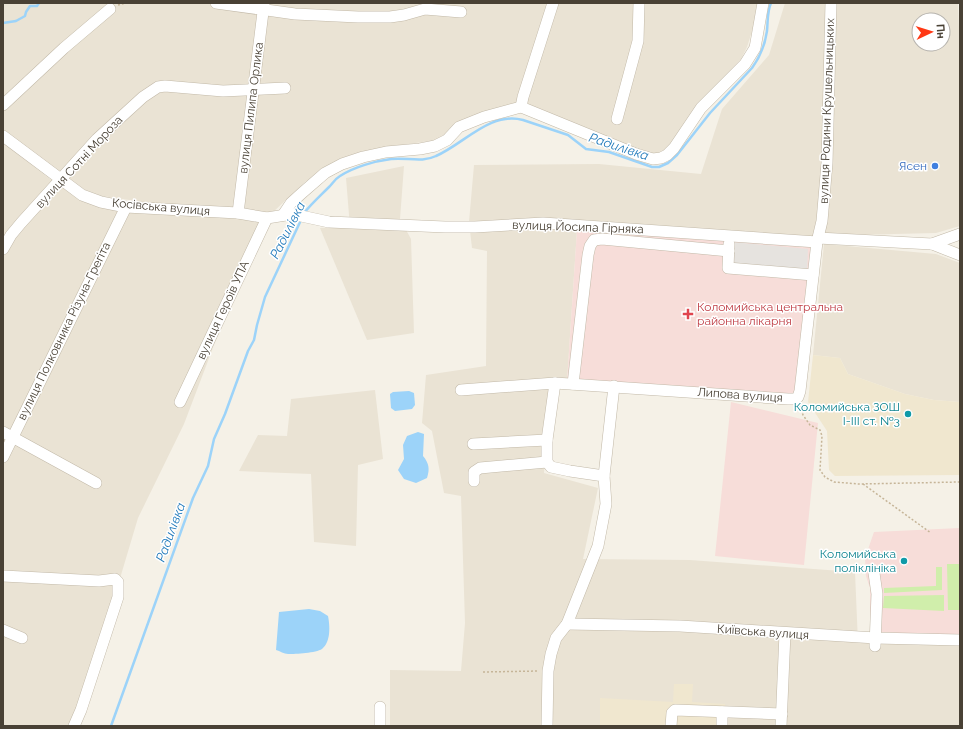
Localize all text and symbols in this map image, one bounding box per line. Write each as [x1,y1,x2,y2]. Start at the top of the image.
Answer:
north arrow [911,12,951,52]
street label: вулиця Родини Крушельницьких [817,18,837,204]
text: Пн [933,24,947,39]
street label: вулиця Пилипа Орлика [236,42,266,174]
street label: вулиця Сотні Мороза [33,113,125,211]
water label: Радилівка [587,130,651,163]
place label: Ясен [899,159,927,173]
marker: Ясен [930,161,940,171]
street label: Косівська вулиця [111,196,211,218]
water label: Радилівка [267,199,308,261]
street label: вулиця Йосипа Гірняка [512,218,644,236]
street label: вулиця Полковника Різуна-Грегіта [15,240,113,422]
street label: вулиця Героїв УПА [194,259,252,361]
place label: Коломийська центральна районна лікарня [697,300,843,328]
marker: Коломийська центральна районна лікарня [682,308,694,320]
street label: Липова вулиця [697,385,783,405]
place label: Коломийська ЗОШ І-ІІІ ст. №3 [794,400,900,428]
marker: Коломийська ЗОШ І-ІІІ ст. №3 [903,409,913,419]
water label: Радилівка [153,500,188,564]
place label: Коломийська поліклініка [820,547,896,575]
marker: Коломийська поліклініка [899,556,909,566]
street label: Київська вулиця [717,622,809,642]

